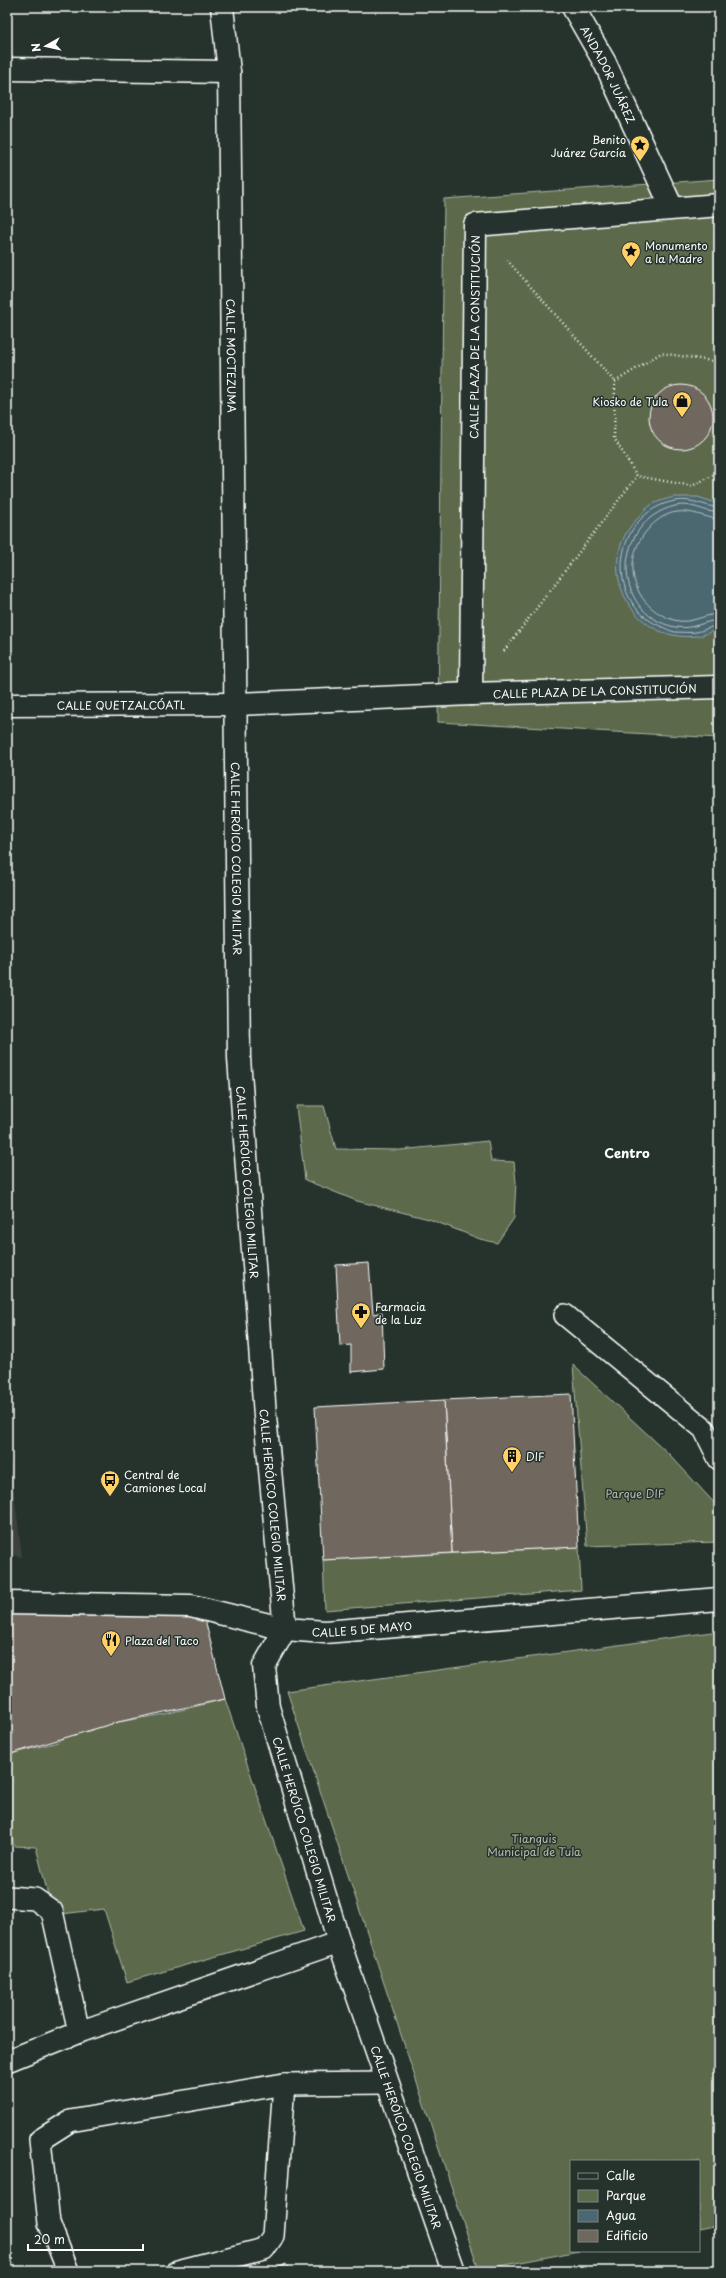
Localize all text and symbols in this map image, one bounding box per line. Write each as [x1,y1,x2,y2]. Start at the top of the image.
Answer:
street label: ANDADOR JUÁREZ [577,22,640,126]
north arrow [26,26,66,66]
text: N [27,42,45,53]
place label: Benito Juárez García [551,131,627,161]
place icon: Benito Juárez García [629,134,651,162]
street label: CALLE PLAZA DE LA CONSTITUCIÓN [465,235,483,439]
place label: Monumento a la Madre [645,237,708,267]
place icon: Monumento a la Madre [620,240,642,268]
street label: CALLE MOCTEZUMA [223,299,241,413]
shop icon: Kiosko de Tula [671,390,693,418]
place label: Kiosko de Tula [592,393,668,410]
street label: CALLE PLAZA DE LA CONSTITUCIÓN [493,679,697,702]
street label: CALLE QUETZALCÓATL [57,696,186,713]
street label: CALLE HERÓICO COLEGIO MILITAR [227,762,246,955]
street label: CALLE HERÓICO COLEGIO MILITAR [233,1085,264,1279]
district label: Centro [604,1143,650,1162]
place label: Farmacia de la Luz [375,1298,426,1328]
pharmacy icon: Farmacia de la Luz [350,1301,372,1329]
street label: CALLE HERÓICO COLEGIO MILITAR [256,1408,291,1602]
building icon: DIF [501,1445,523,1473]
place label: DIF [526,1448,545,1465]
place label: Central de Camiones Local [124,1466,206,1496]
bus stop icon: Central de Camiones Local [99,1469,121,1497]
park label: Parque DIF [606,1485,665,1502]
street label: CALLE 5 DE MAYO [311,1616,413,1641]
restaurant icon: Plaza del Taco [100,1629,122,1657]
place label: Plaza del Taco [125,1632,199,1649]
street label: CALLE HERÓICO COLEGIO MILITAR [269,1735,341,1924]
park label: Tianguis Municipal de Tula [487,1830,581,1860]
street label: CALLE HERÓICO COLEGIO MILITAR [367,2043,446,2231]
legend [570,2160,700,2252]
text: Calle [606,2166,636,2184]
text: Parque [606,2186,646,2204]
text: Agua [606,2206,637,2224]
scale bar [28,2226,143,2252]
text: Edificio [606,2226,648,2244]
text: 20 m [34,2230,65,2248]

